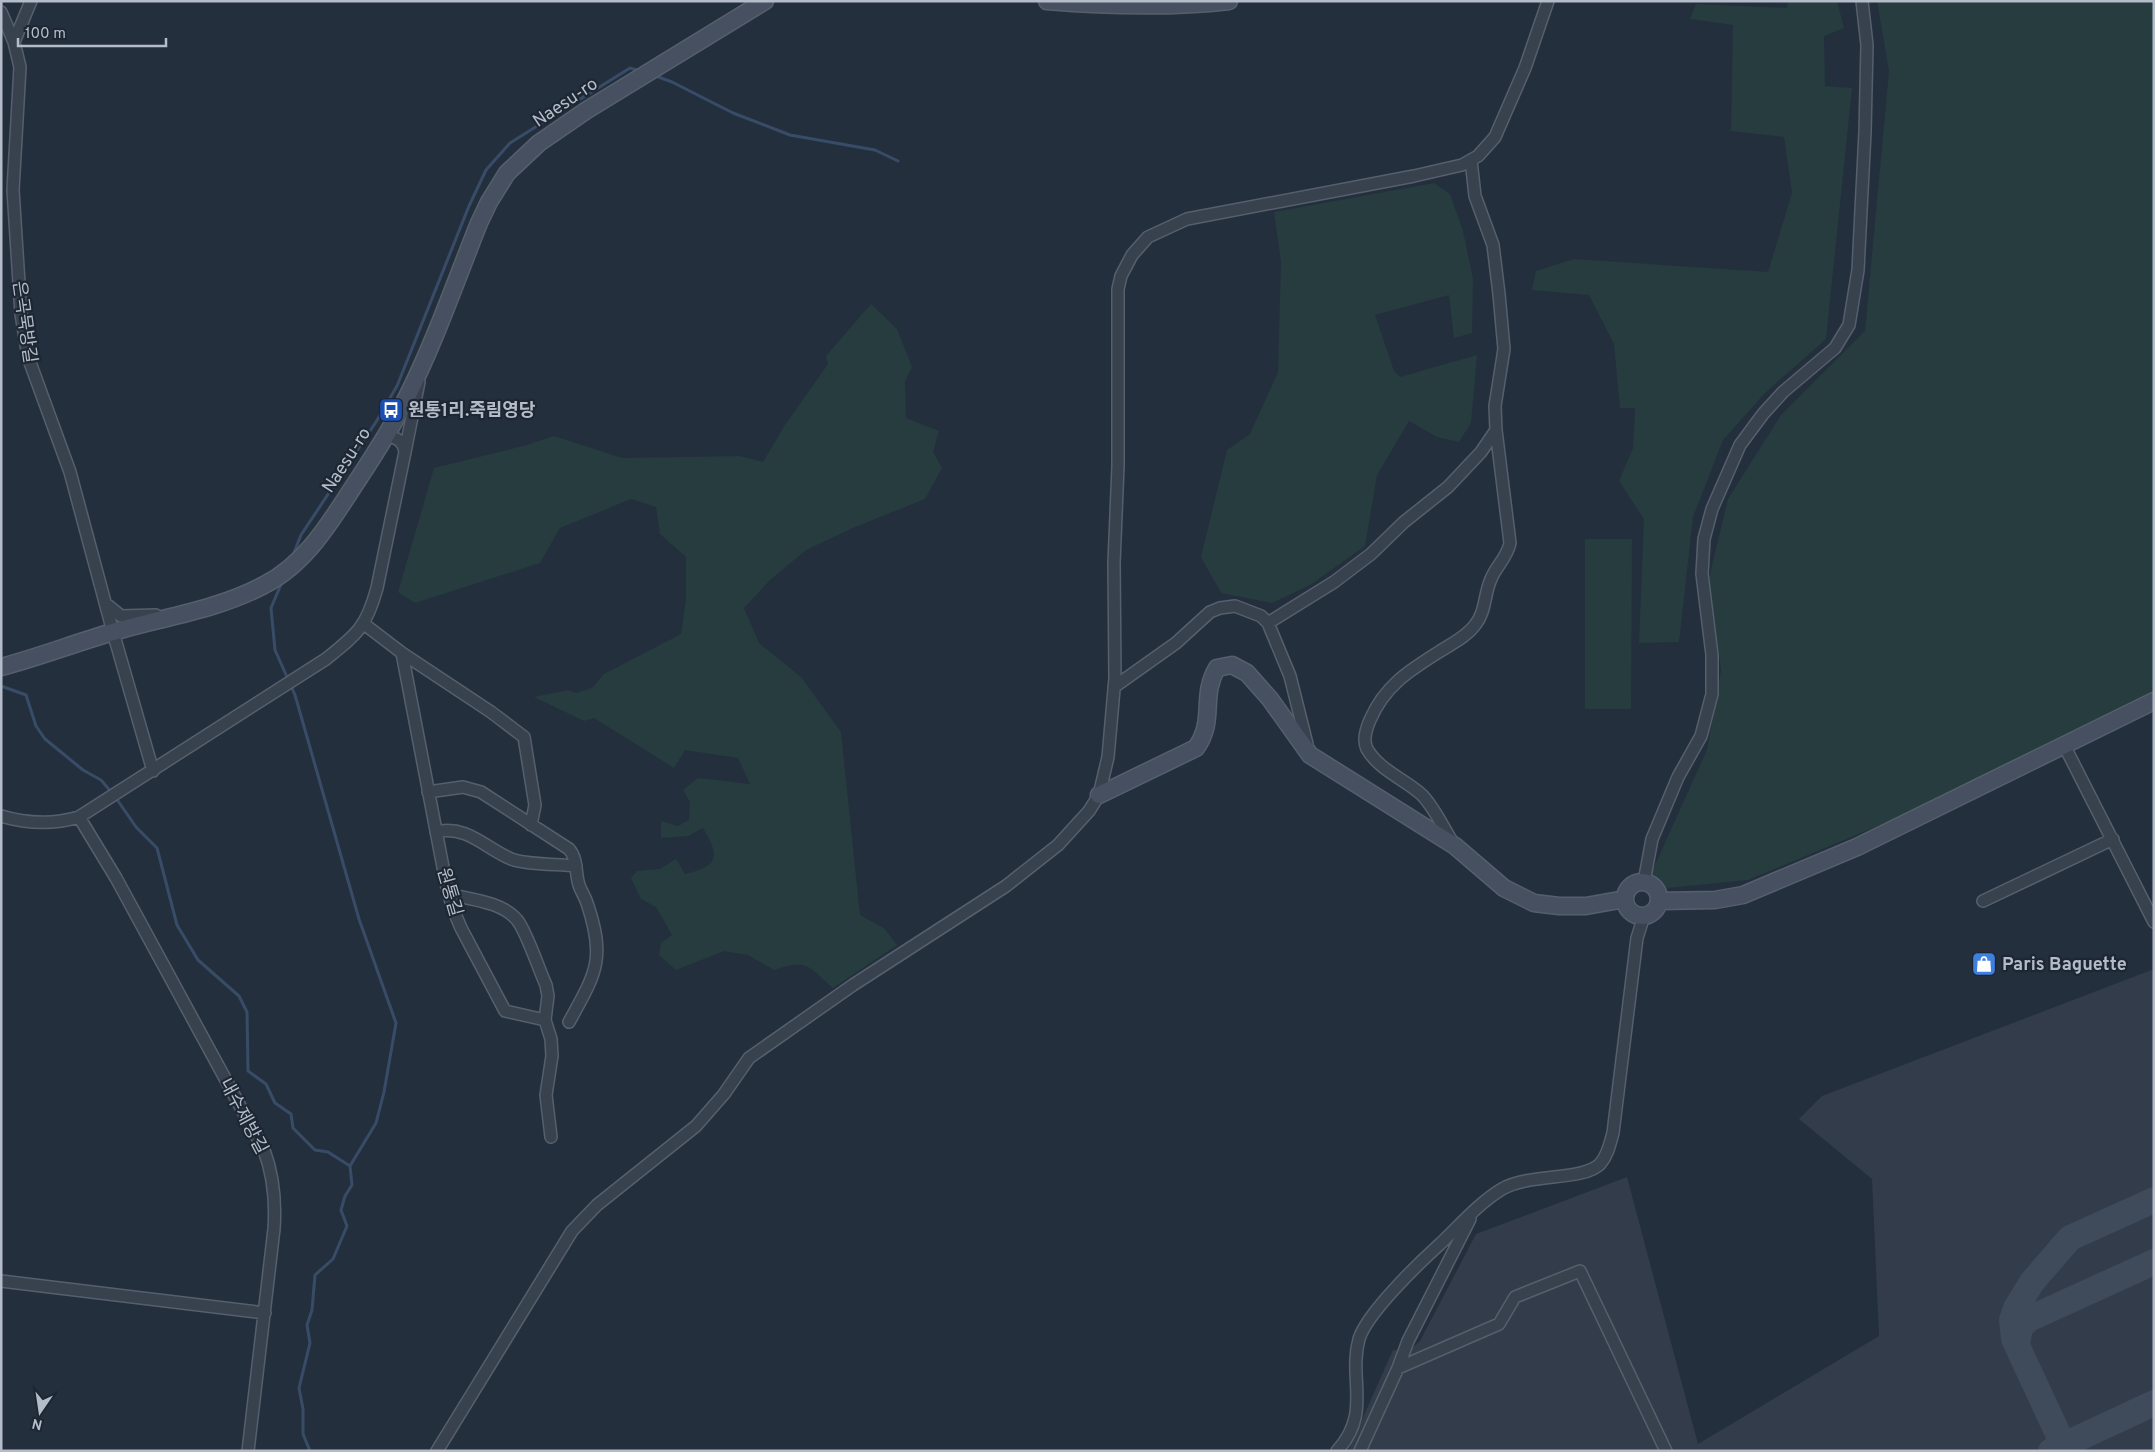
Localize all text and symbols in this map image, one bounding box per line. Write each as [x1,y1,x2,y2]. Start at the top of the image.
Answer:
scale bar [18,15,165,47]
text: 100 m [25,25,66,44]
street label: Naesu-ro [529,73,603,133]
street label: 은곡묵방길 [6,280,41,365]
bus stop icon: 원통1리.죽림영당 [378,397,404,423]
place label: 원통1리.죽림영당 [408,400,536,423]
street label: Naesu-ro [318,424,377,498]
street label: 원통길 [431,865,466,919]
shop icon: Paris Baguette [1971,951,1997,977]
place label: Paris Baguette [2002,954,2127,977]
street label: 내수제방길 [213,1075,272,1159]
north arrow [15,1387,65,1437]
text: N [31,1414,44,1433]

